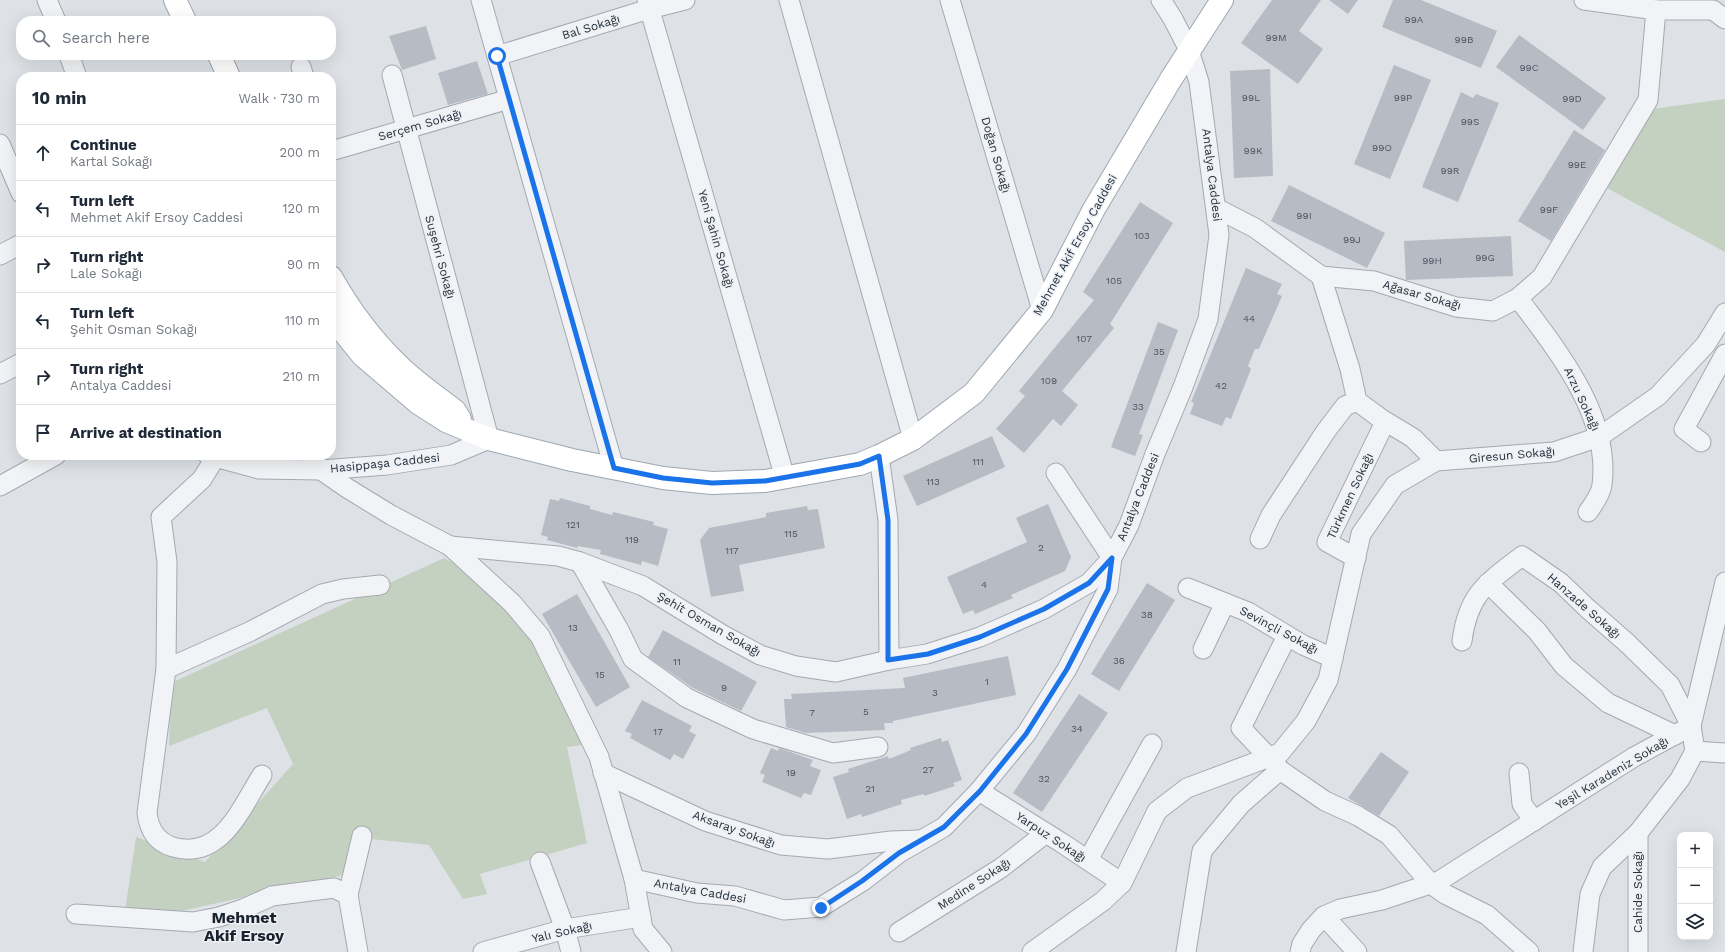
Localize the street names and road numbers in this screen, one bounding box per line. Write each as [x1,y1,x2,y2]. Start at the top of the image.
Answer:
street label: Bal Sokağı [560,12,622,42]
street label: Serçem Sokağı [377,106,463,144]
street label: Doğan Sokağı [978,115,1014,195]
street label: Antalya Caddesi [1199,128,1225,222]
street label: Mehmet Akif Ersoy Caddesi [1030,172,1120,318]
street label: Yeni Şahin Sokağı [695,188,737,290]
street label: Suşehri Sokağı [422,214,458,300]
street label: Ağasar Sokağı [1381,277,1463,313]
street label: Arzu Sokağı [1561,365,1603,433]
street label: Giresun Sokağı [1468,444,1556,466]
street label: Hasippaşa Caddesi [329,450,441,476]
street label: Antalya Caddesi [1114,451,1162,543]
street label: Türkmen Sokağı [1324,451,1376,541]
street label: Hanzade Sokağı [1544,570,1624,642]
street label: Şehit Osman Sokağı [655,589,763,659]
street label: Sevinçli Sokağı [1237,603,1321,657]
street label: Yeşil Karadeniz Sokağı [1553,734,1671,812]
street label: Aksaray Sokağı [691,808,777,850]
street label: Yarpuz Sokağı [1013,809,1089,865]
street label: Cahide Sokağı [1631,851,1645,933]
street label: Medine Sokağı [935,855,1013,913]
street label: Antalya Caddesi [653,876,747,906]
street label: Yalı Sokağı [530,918,594,946]

